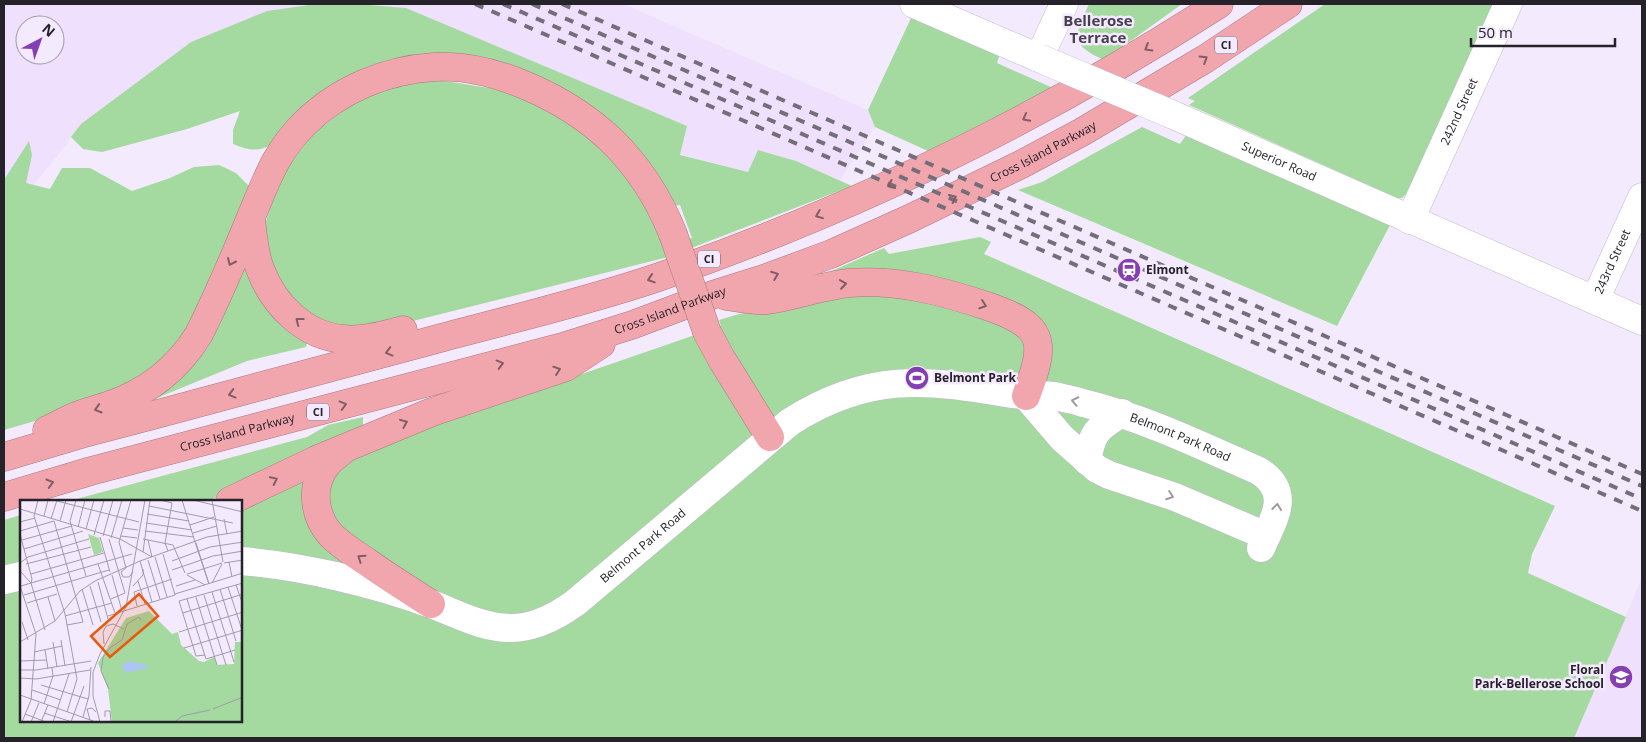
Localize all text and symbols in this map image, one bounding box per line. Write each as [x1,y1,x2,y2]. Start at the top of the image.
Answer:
district label: Bellerose Terrace [1063,10,1133,47]
north arrow [15,15,65,65]
scale bar [1471,15,1615,47]
text: N [38,19,59,41]
text: 50 m [1478,22,1513,42]
road number: CI [1215,36,1237,54]
one-way arrow [1144,42,1153,52]
one-way arrow [1198,56,1207,66]
street label: 242nd Street [1436,75,1481,148]
one-way arrow [1023,112,1032,122]
street label: Cross Island Parkway [987,116,1100,186]
street label: Superior Road [1239,137,1319,185]
one-way arrow [887,179,896,189]
one-way arrow [948,194,957,204]
one-way arrow [815,209,824,220]
street label: 243rd Street [1590,226,1634,297]
road number: CI [698,250,720,268]
one-way arrow [227,257,238,266]
station icon: Elmont [1116,257,1142,283]
place label: Elmont [1146,261,1189,278]
one-way arrow [770,271,778,281]
one-way arrow [647,274,656,284]
one-way arrow [838,280,847,290]
street label: Cross Island Parkway [612,282,729,338]
one-way arrow [978,299,987,309]
one-way arrow [295,318,305,327]
one-way arrow [384,346,393,357]
one-way arrow [495,359,504,370]
one-way arrow [553,365,561,375]
sports icon: Belmont Park [904,365,930,391]
place label: Belmont Park [934,369,1016,386]
one-way arrow [227,388,236,399]
one-way arrow [1070,396,1079,407]
one-way arrow [338,401,346,411]
one-way arrow [95,404,103,414]
road number: CI [307,404,329,421]
street label: Cross Island Parkway [178,409,297,455]
street label: Belmont Park Road [1128,409,1234,465]
one-way arrow [399,419,408,430]
one-way arrow [269,476,278,486]
one-way arrow [46,478,54,488]
one-way arrow [1165,490,1174,500]
inset map [20,500,242,722]
one-way arrow [1271,503,1282,511]
street label: Belmont Park Road [596,504,689,587]
one-way arrow [357,555,367,564]
place label: Floral Park-Bellerose School [1475,661,1604,692]
school or university icon: Floral Park-Bellerose School [1608,664,1634,690]

